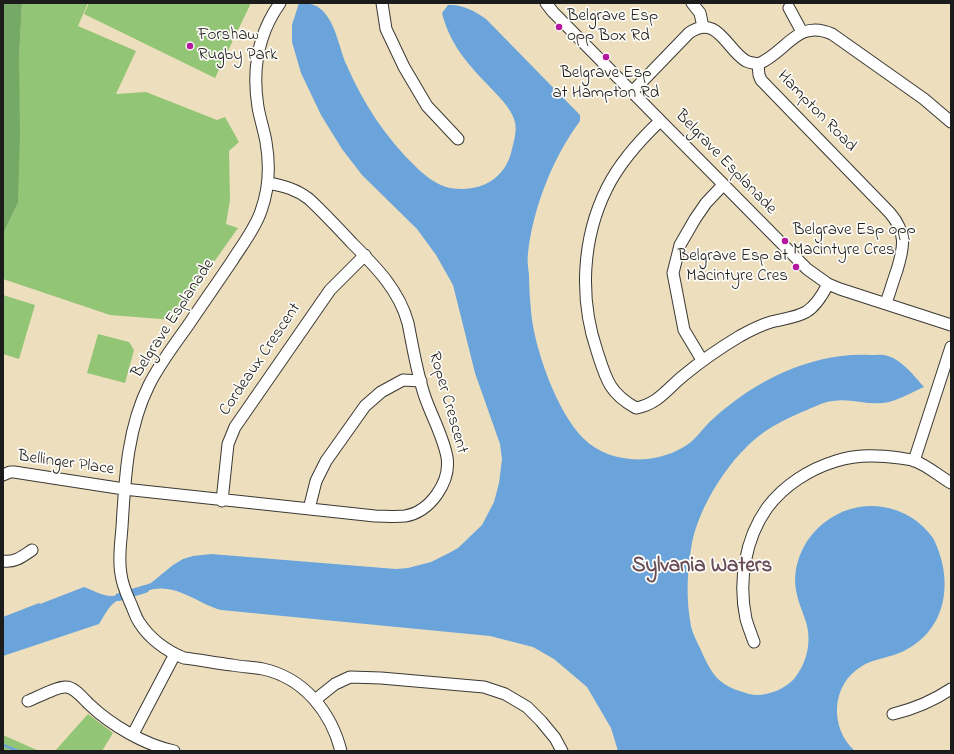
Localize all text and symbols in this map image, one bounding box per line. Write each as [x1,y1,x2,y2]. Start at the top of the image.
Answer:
place label: Belgrave Esp opp Box Rd [567,7,658,47]
marker: Belgrave Esp opp Box Rd [554,22,564,32]
place label: Forshaw Rugby Park [198,26,277,66]
marker: Forshaw Rugby Park [185,41,195,51]
marker: Belgrave Esp at Hampton Rd [601,52,611,62]
place label: Belgrave Esp at Hampton Rd [553,64,659,104]
street label: Hampton Road [772,67,860,157]
street label: Belgrave Esplanade [670,106,780,220]
place label: Belgrave Esp opp Macintyre Cres [793,221,916,261]
marker: Belgrave Esp opp Macintyre Cres [780,236,790,246]
place label: Belgrave Esp at Macintyre Cres [678,247,788,287]
street label: Belgrave Esplanade [128,256,220,382]
marker: Belgrave Esp at Macintyre Cres [791,262,801,272]
street label: Cordeaux Crescent [216,300,306,420]
street label: Roper Crescent [423,350,471,456]
street label: Bellinger Place [17,447,115,481]
district label: Sylvania Waters [632,555,772,581]

